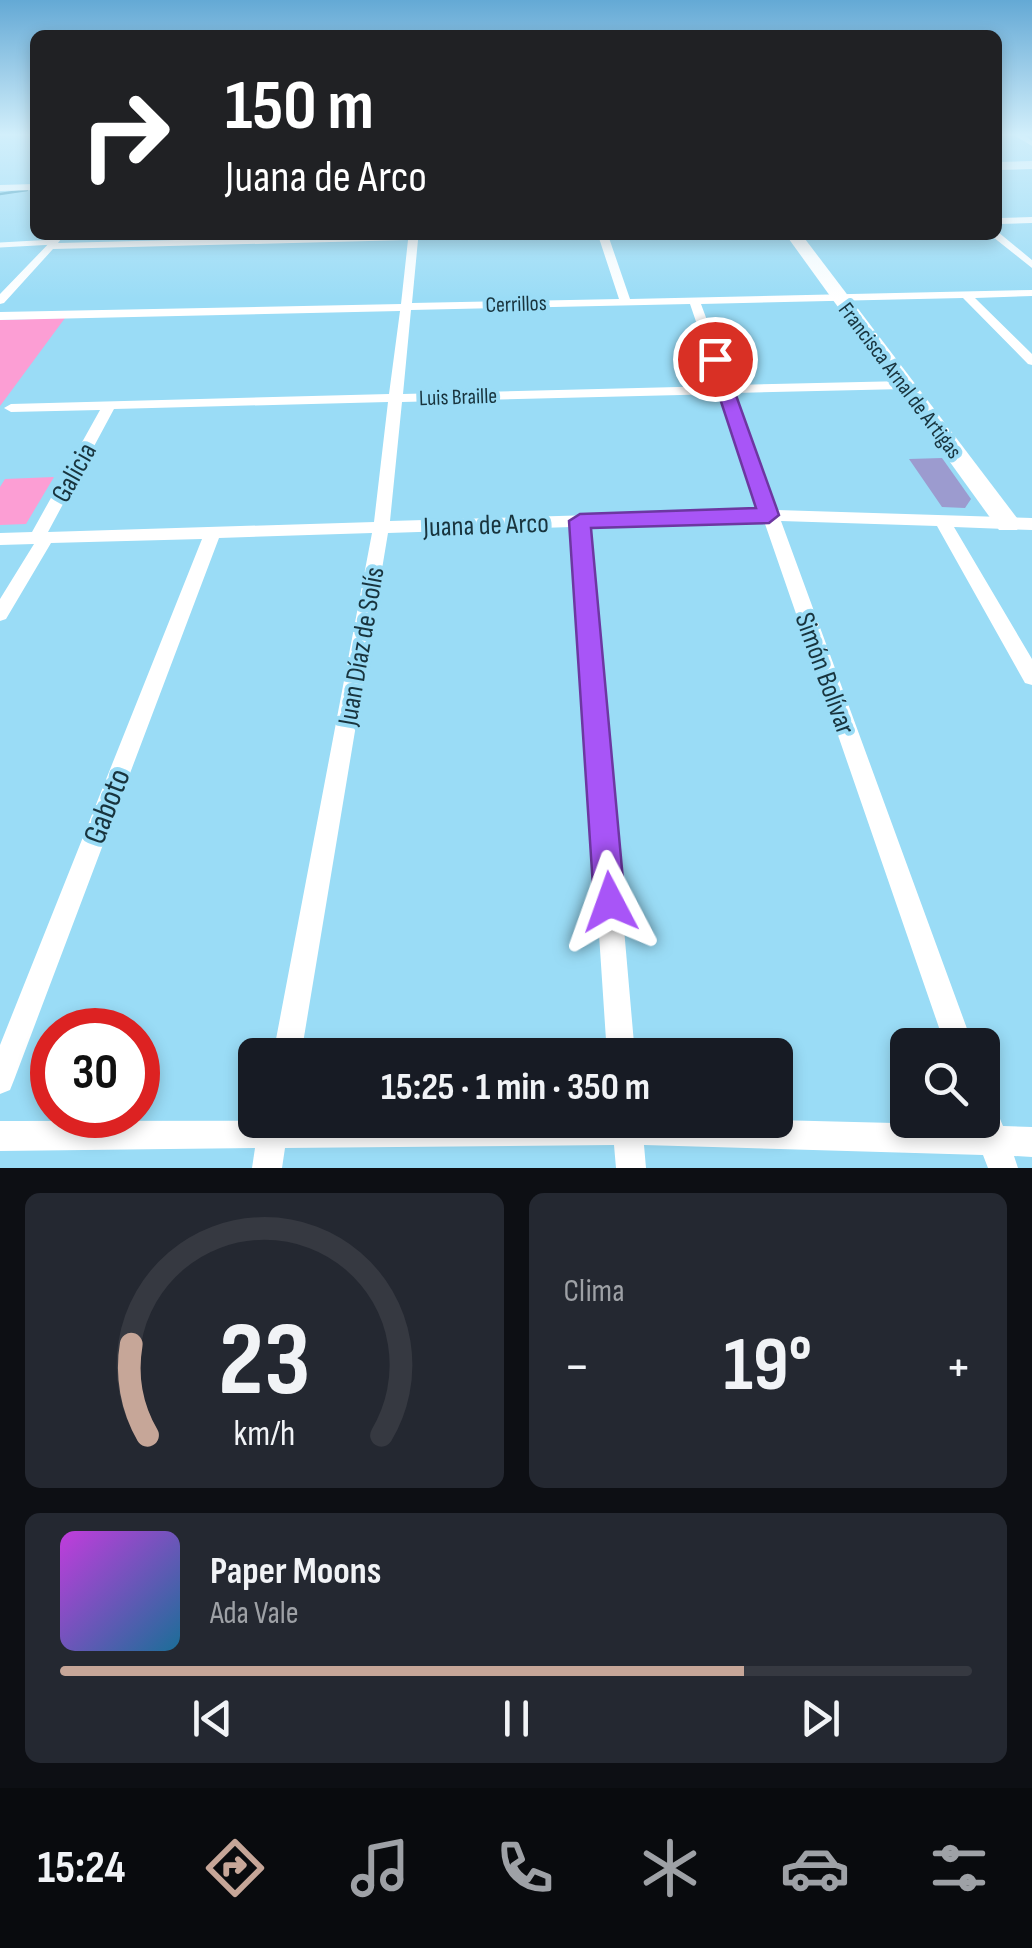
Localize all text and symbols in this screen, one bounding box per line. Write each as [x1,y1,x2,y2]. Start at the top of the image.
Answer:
text: 150 m [225,65,374,149]
icon: right [60,70,190,200]
text: Juana de Arco [225,150,427,205]
street label: Cerrillos [485,290,547,319]
street label: Francisca Arnal de Artigas [832,297,967,464]
pin [673,317,758,402]
icon: arrive [688,332,743,387]
street label: Luis Braille [419,383,498,412]
street label: Galicia [45,437,104,508]
street label: Juana de Arco [422,507,549,544]
street label: Juan Díaz de Solís [331,564,392,729]
street label: Simón Bolívar [787,608,862,739]
street label: Gaboto [75,763,139,850]
position arrow [558,850,662,954]
speed limit sign: 30 [30,1008,160,1138]
map controls [890,1028,1000,1138]
button: search [890,1028,1000,1138]
text: 15:25 · 1 min · 350 m [381,1065,650,1110]
text: Clima [564,1272,624,1311]
text: 23 [218,1299,310,1424]
text: 19° [724,1321,812,1412]
text: − [564,1334,590,1401]
text: + [945,1334,972,1401]
text: km/h [233,1413,295,1456]
text: Paper Moons [210,1549,381,1594]
text: Ada Vale [210,1594,299,1633]
icon: previous [185,1691,240,1746]
icon: pause [489,1691,544,1746]
icon: next [793,1691,848,1746]
icon: directions [200,1833,270,1903]
icon: music [345,1833,415,1903]
icon: phone [490,1833,560,1903]
icon: climate [635,1833,705,1903]
icon: car [780,1833,850,1903]
icon: filters [924,1833,994,1903]
text: 15:24 [37,1841,125,1896]

